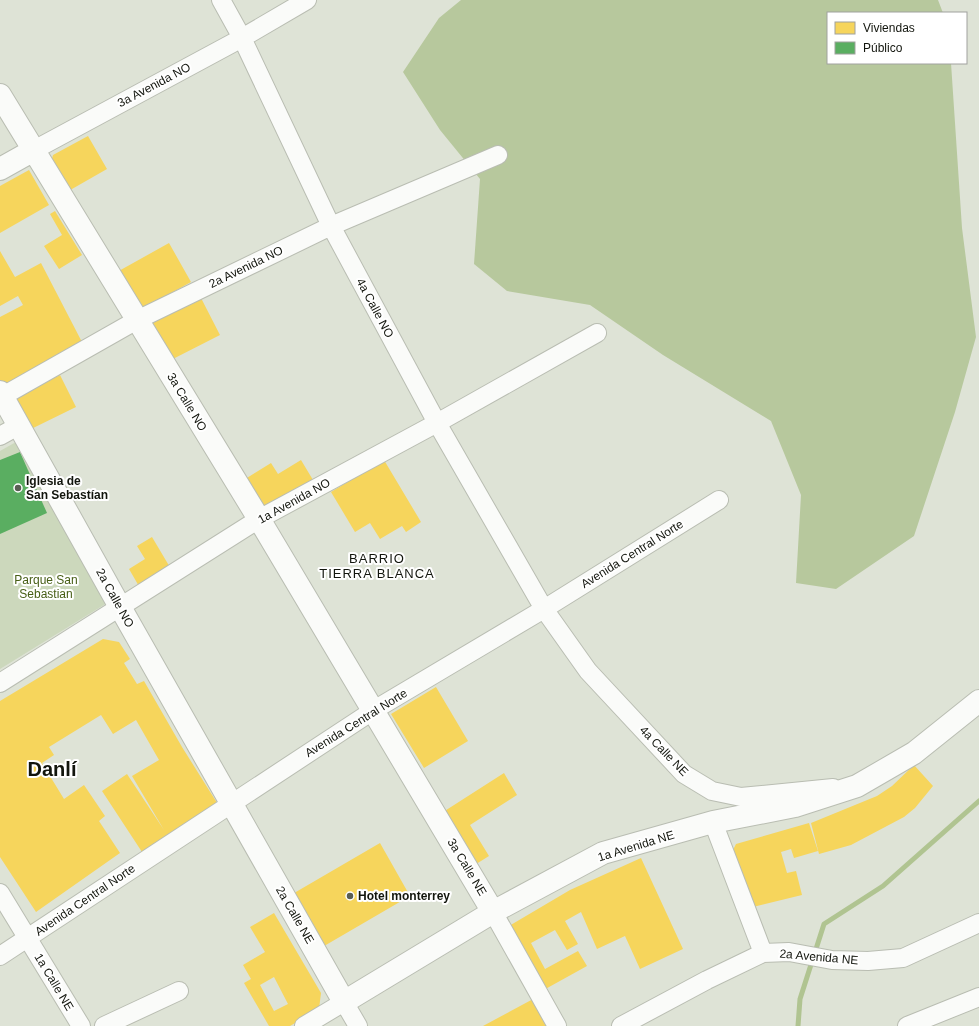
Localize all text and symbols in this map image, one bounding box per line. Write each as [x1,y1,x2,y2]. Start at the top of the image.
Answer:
legend [827,12,967,64]
text: Viviendas [863,21,915,35]
text: Público [863,41,903,55]
street label: 3a Avenida NO [115,60,193,110]
street label: 2a Avenida NO [207,243,285,291]
street label: 4a Calle NO [353,276,397,340]
street label: 3a Calle NO [164,370,210,434]
place label: Iglesia de San Sebastían [26,474,108,502]
street label: 1a Avenida NO [255,475,333,527]
marker: Iglesia de San Sebastían [13,483,23,493]
street label: Avenida Central Norte [578,517,686,591]
district label: BARRIO TIERRA BLANCA [319,551,435,581]
street label: 2a Calle NO [93,566,137,630]
park label: Parque San Sebastian [14,573,78,601]
street label: Avenida Central Norte [302,686,410,760]
street label: 4a Calle NE [637,723,691,779]
district label: Danlí [28,758,78,780]
street label: 1a Avenida NE [596,828,676,864]
street label: 3a Calle NE [445,836,489,898]
street label: Avenida Central Norte [32,861,138,939]
street label: 2a Calle NE [273,884,317,946]
place label: Hotel monterrey [358,889,450,903]
marker: Hotel monterrey [345,891,355,901]
street label: 2a Avenida NE [779,947,859,967]
street label: 1a Calle NE [32,951,76,1013]

